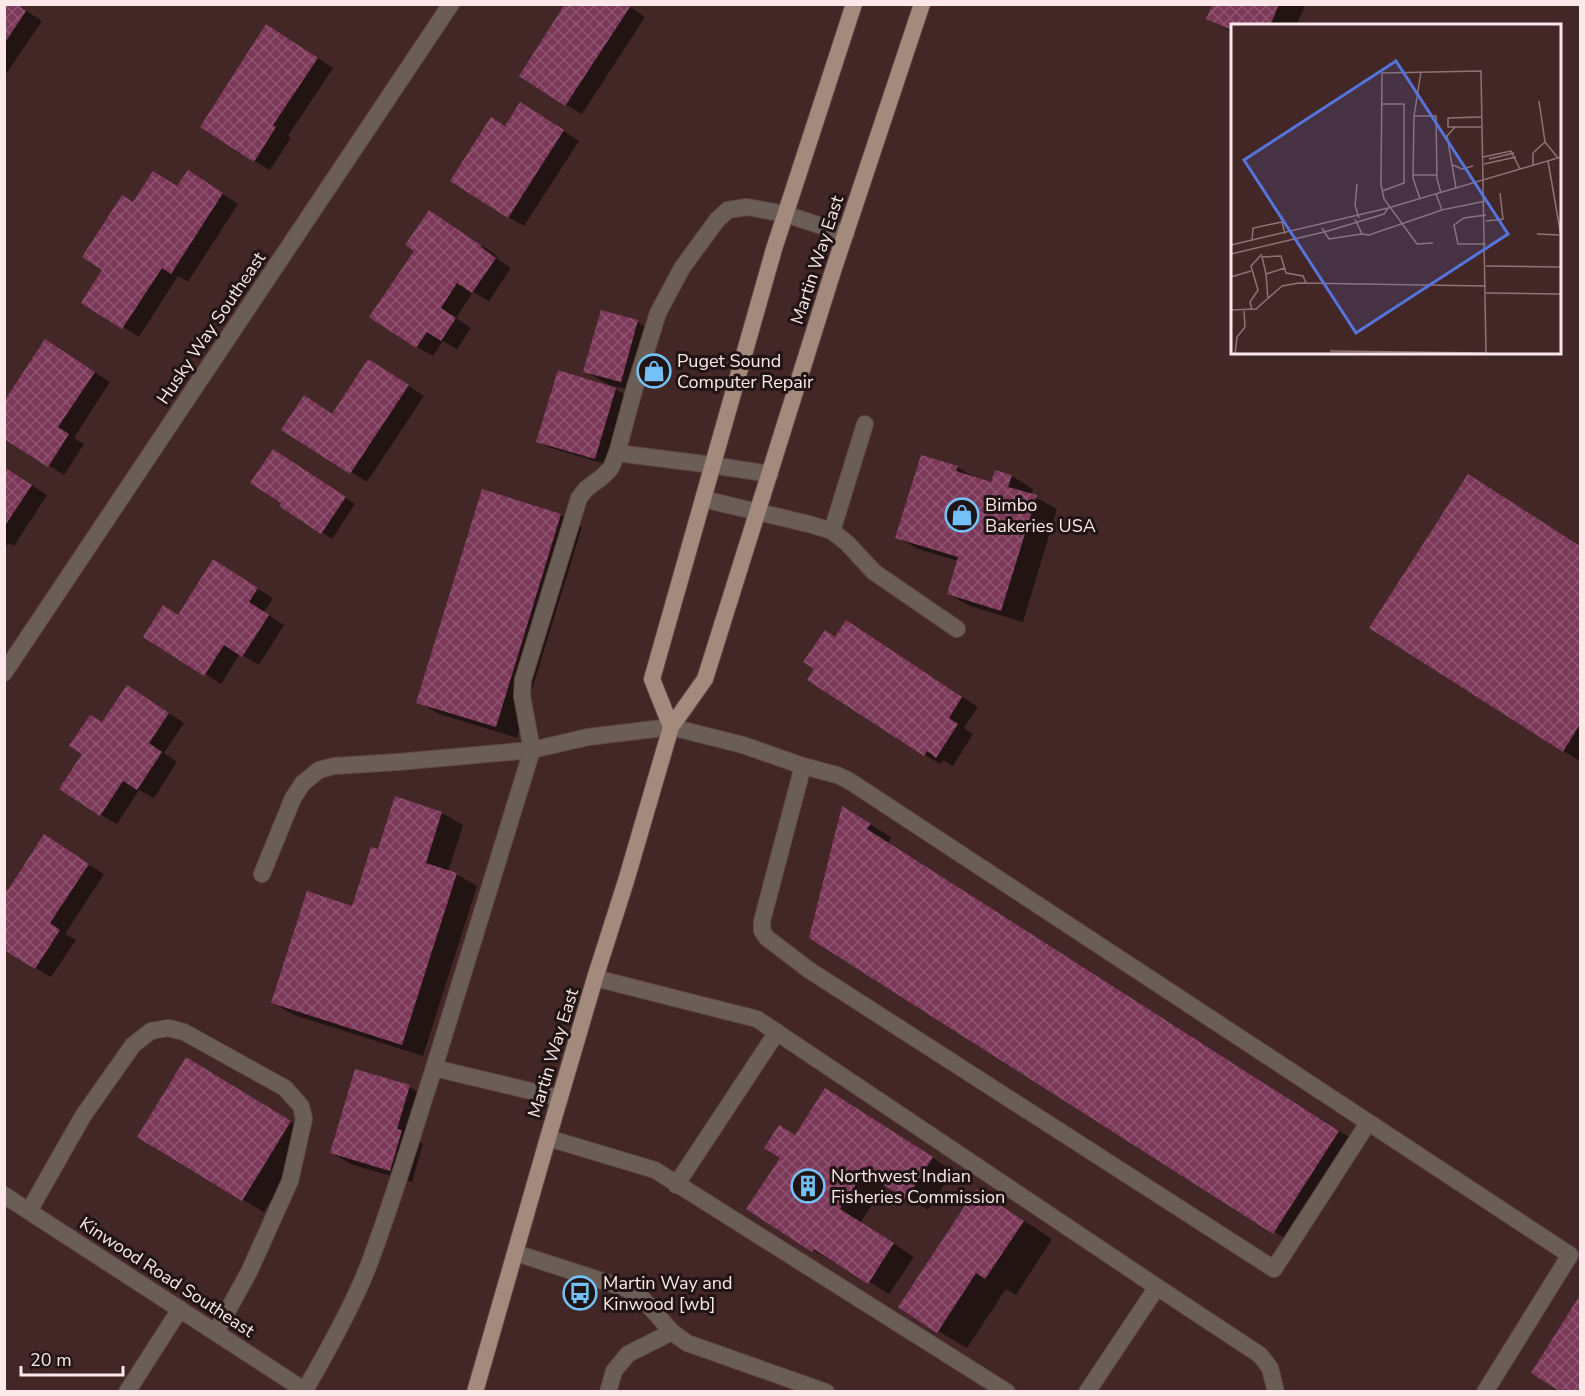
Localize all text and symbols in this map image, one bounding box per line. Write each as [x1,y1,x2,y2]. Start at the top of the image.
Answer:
inset map [1231,24,1561,354]
street label: Martin Way East [785,192,849,327]
street label: Husky Way Southeast [151,247,271,409]
place label: Puget Sound Computer Repair [677,349,814,394]
shop icon: Puget Sound Computer Repair [636,353,672,389]
place label: Bimbo Bakeries USA [985,493,1096,538]
shop icon: Bimbo Bakeries USA [944,497,980,533]
street label: Martin Way East [522,985,584,1121]
place label: Northwest Indian Fisheries Commission [831,1164,1005,1209]
building icon: Northwest Indian Fisheries Commission [790,1168,826,1204]
street label: Kinwood Road Southeast [75,1211,260,1343]
place label: Martin Way and Kinwood [wb] [603,1271,733,1316]
bus stop icon: Martin Way and Kinwood [wb] [562,1275,598,1311]
scale bar [21,1339,123,1377]
text: 20 m [30,1348,72,1372]

